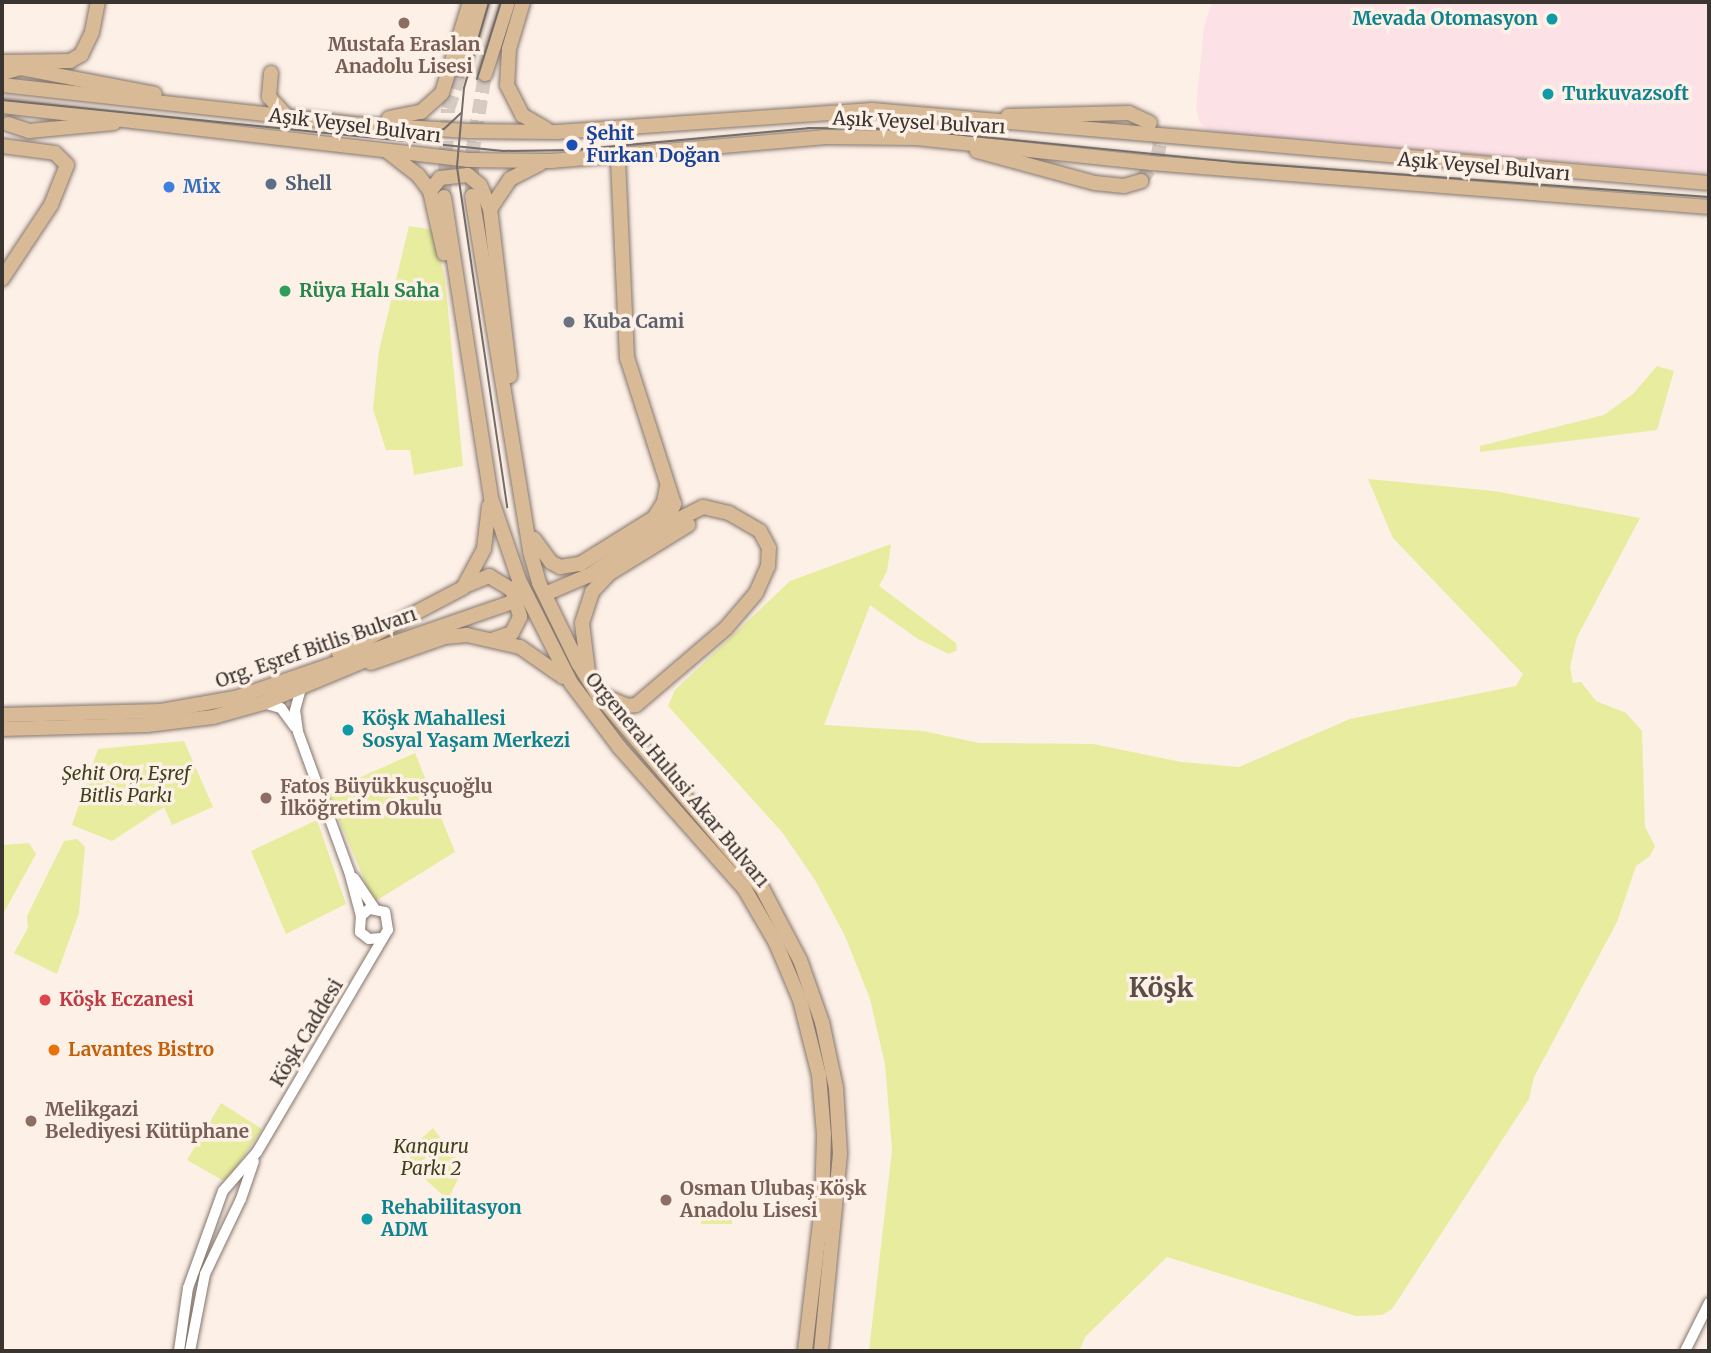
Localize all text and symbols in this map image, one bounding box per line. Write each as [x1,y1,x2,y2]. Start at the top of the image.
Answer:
place label: Mevada Otomasyon [1353,8,1538,30]
marker: Mevada Otomasyon [1544,11,1560,27]
marker: Mustafa Eraslan Anadolu Lisesi [396,15,412,31]
place label: Mustafa Eraslan Anadolu Lisesi [328,34,480,78]
place label: Turkuvazsoft [1562,83,1689,105]
marker: Turkuvazsoft [1540,86,1556,102]
street label: Aşık Veysel Bulvarı [268,104,442,148]
street label: Aşık Veysel Bulvarı [832,107,1006,139]
place label: Şehit Furkan Doğan [586,123,720,167]
marker: Şehit Furkan Doğan [564,137,580,153]
street label: Aşık Veysel Bulvarı [1397,148,1571,186]
place label: Shell [285,173,332,195]
place label: Mix [183,176,221,198]
marker: Shell [263,176,279,192]
marker: Mix [161,179,177,195]
place label: Rüya Halı Saha [299,280,440,302]
marker: Rüya Halı Saha [277,283,293,299]
place label: Kuba Cami [583,311,684,333]
marker: Kuba Cami [561,314,577,330]
street label: Org. Eşref Bitlis Bulvarı [212,603,420,693]
street label: Orgeneral Hulusi Akar Bulvarı [580,668,774,892]
place label: Köşk Mahallesi Sosyal Yaşam Merkezi [362,708,570,752]
marker: Köşk Mahallesi Sosyal Yaşam Merkezi [340,722,356,738]
park label: Şehit Org. Eşref Bitlis Parkı [62,763,190,807]
place label: Fatoş Büyükkuşçuoğlu İlköğretim Okulu [280,776,493,820]
marker: Fatoş Büyükkuşçuoğlu İlköğretim Okulu [258,790,274,806]
district label: Köşk [1129,972,1193,1004]
street label: Köşk Caddesi [266,975,348,1091]
place label: Köşk Eczanesi [59,989,194,1011]
marker: Köşk Eczanesi [37,992,53,1008]
place label: Lavantes Bistro [68,1039,214,1061]
marker: Lavantes Bistro [46,1042,62,1058]
place label: Melikgazi Belediyesi Kütüphane [45,1099,249,1143]
marker: Melikgazi Belediyesi Kütüphane [23,1113,39,1129]
park label: Kanguru Parkı 2 [393,1136,469,1180]
place label: Osman Ulubaş Köşk Anadolu Lisesi [680,1178,867,1222]
marker: Osman Ulubaş Köşk Anadolu Lisesi [658,1192,674,1208]
place label: Rehabilitasyon ADM [381,1197,522,1241]
marker: Rehabilitasyon ADM [359,1211,375,1227]

